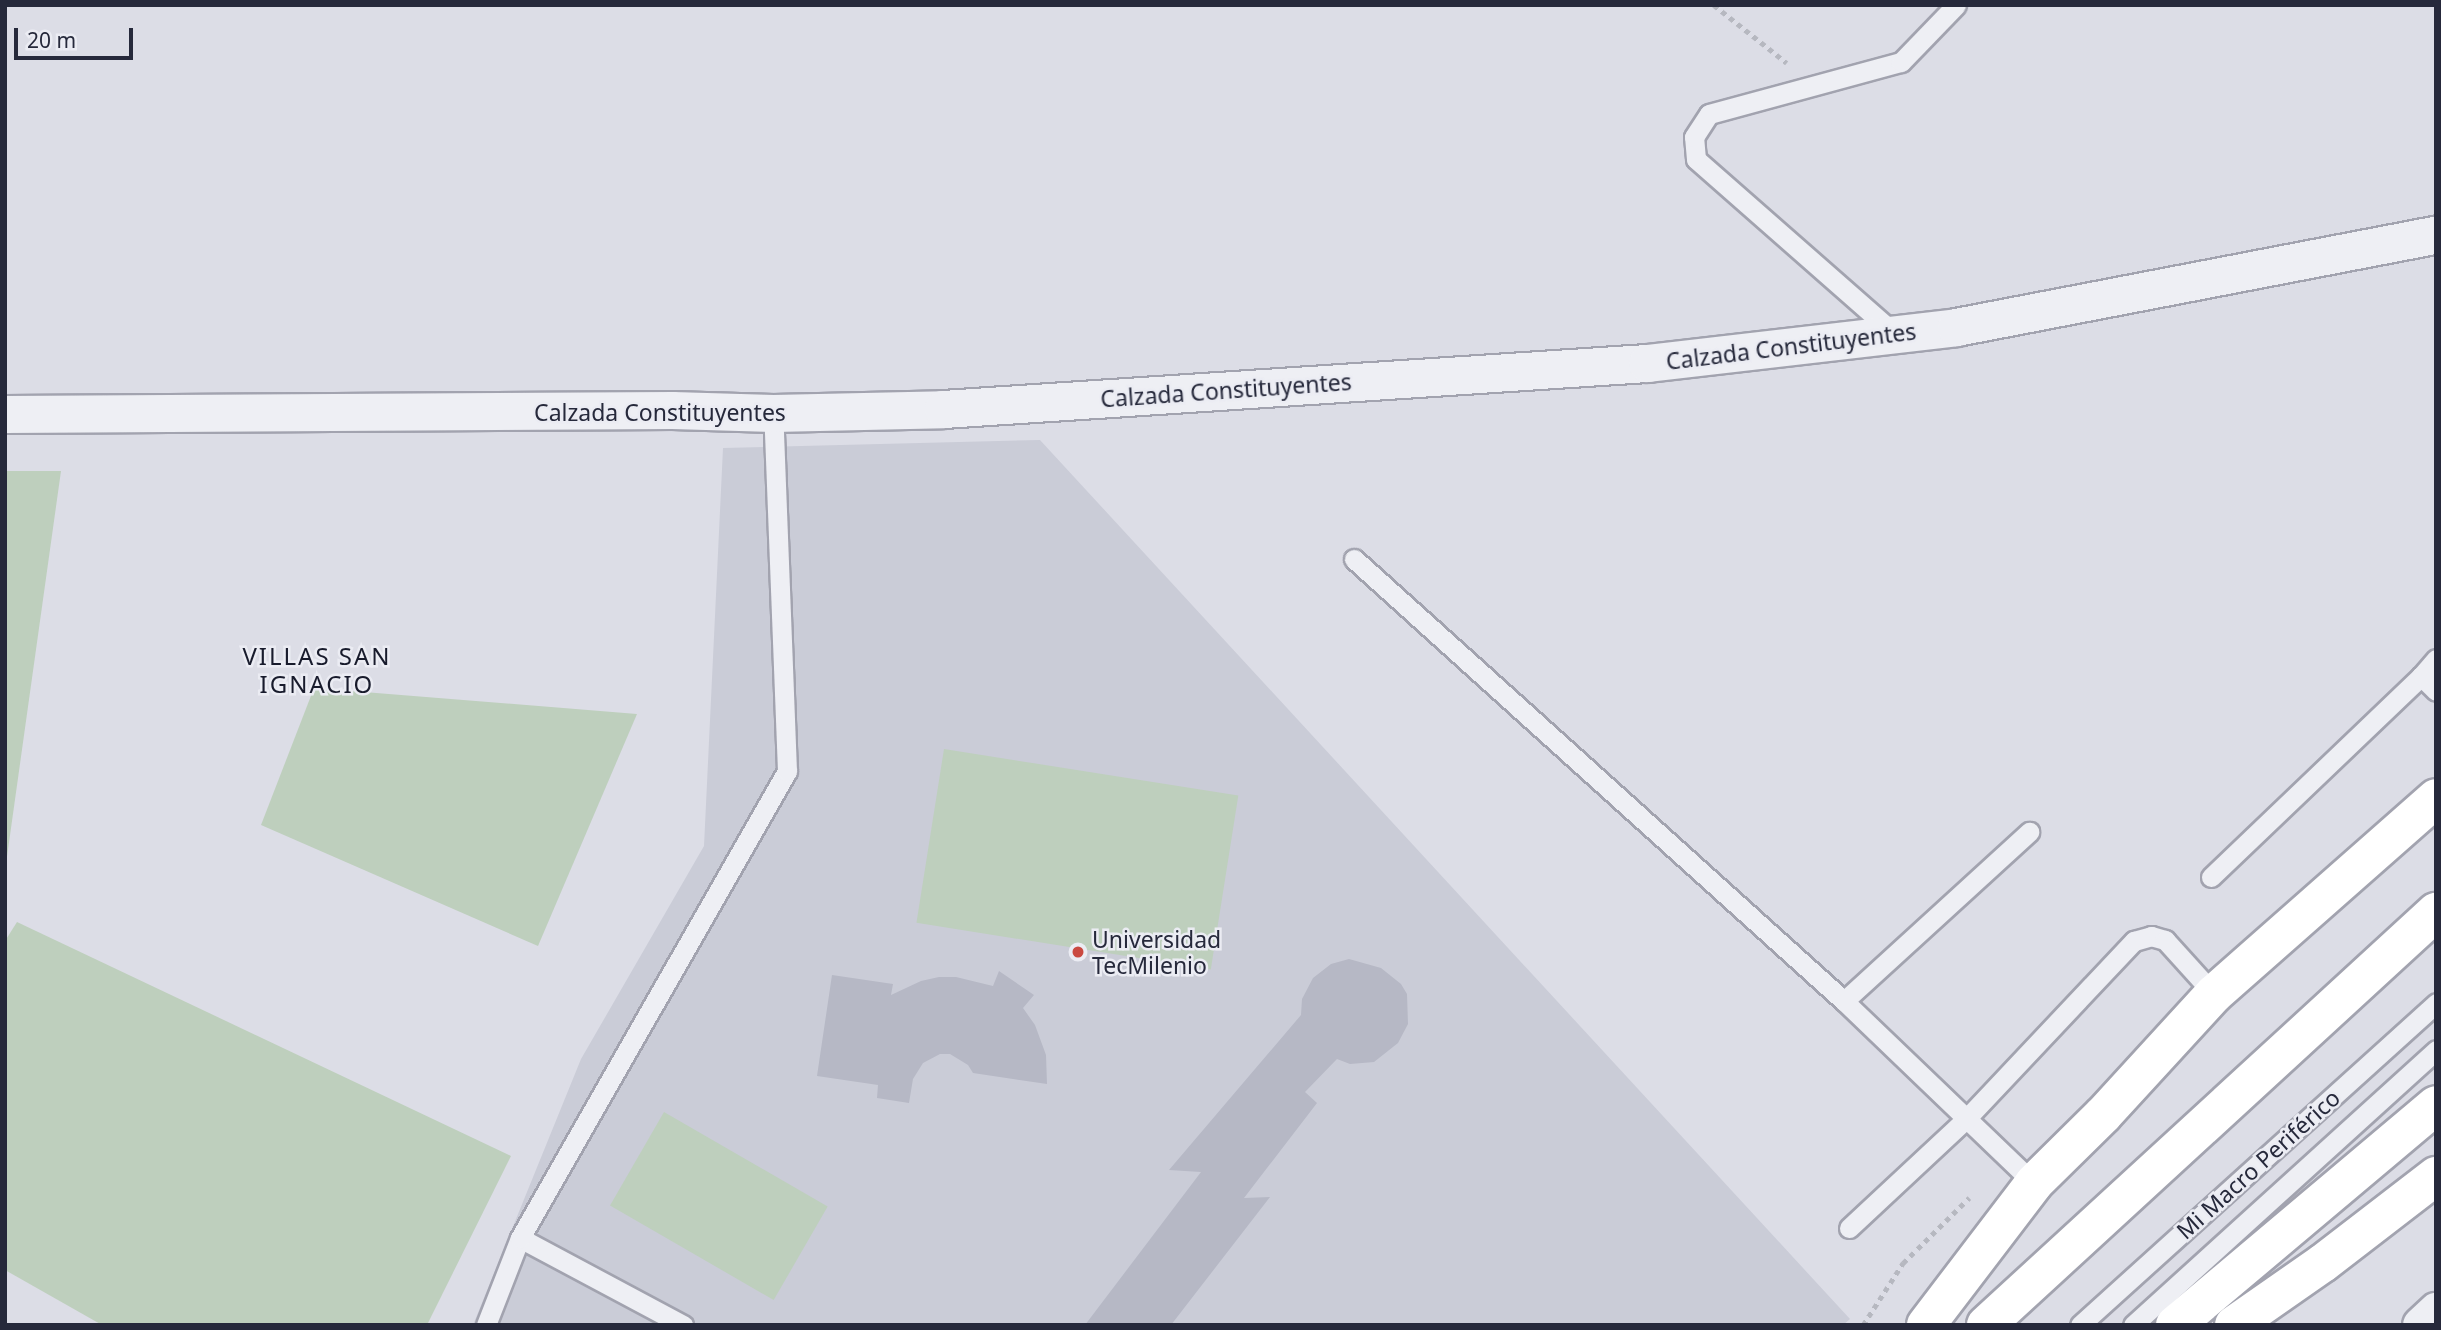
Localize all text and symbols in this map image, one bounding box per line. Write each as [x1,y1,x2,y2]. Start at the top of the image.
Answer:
scale bar [18,14,136,58]
text: 20 m [27,26,76,54]
street label: Calzada Constituyentes [1664,317,1918,375]
street label: Calzada Constituyentes [1099,367,1353,413]
street label: Calzada Constituyentes [534,398,786,426]
district label: VILLAS SAN IGNACIO [244,642,390,698]
place label: Universidad TecMilenio [1092,925,1221,979]
marker: Universidad TecMilenio [1070,944,1086,960]
street label: Mi Macro Periférico [2171,1083,2345,1245]

